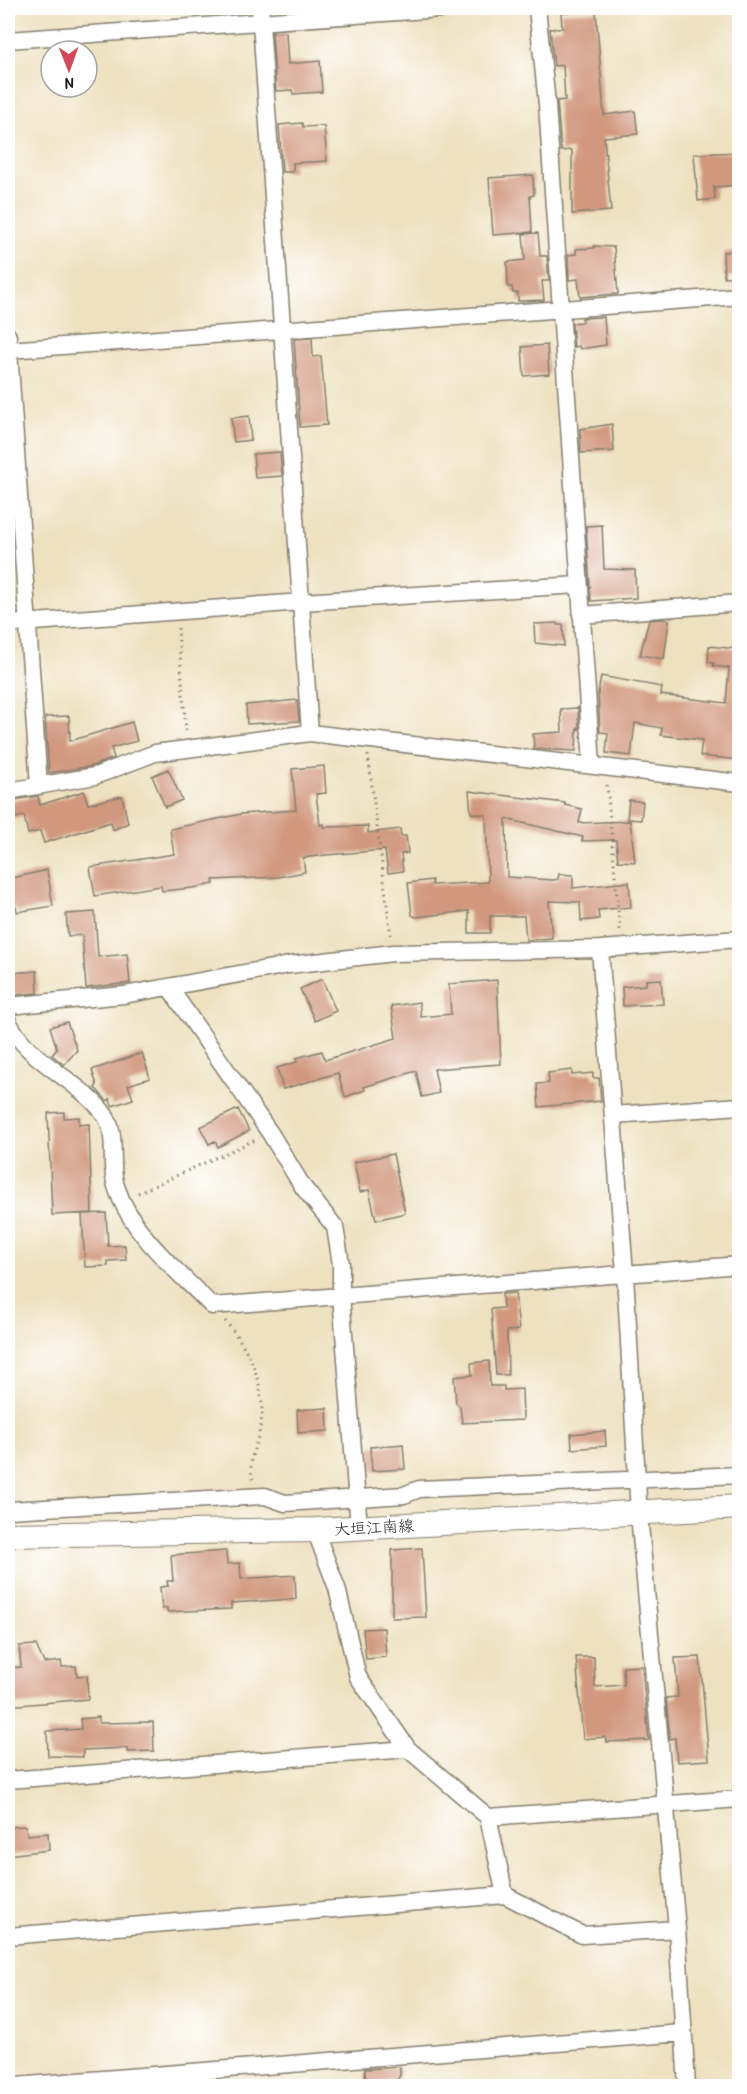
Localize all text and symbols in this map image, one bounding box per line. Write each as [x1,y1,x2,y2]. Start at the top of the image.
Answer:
north arrow [39,39,99,99]
text: N [64,73,74,95]
street label: 大垣江南線 [333,1514,415,1540]

